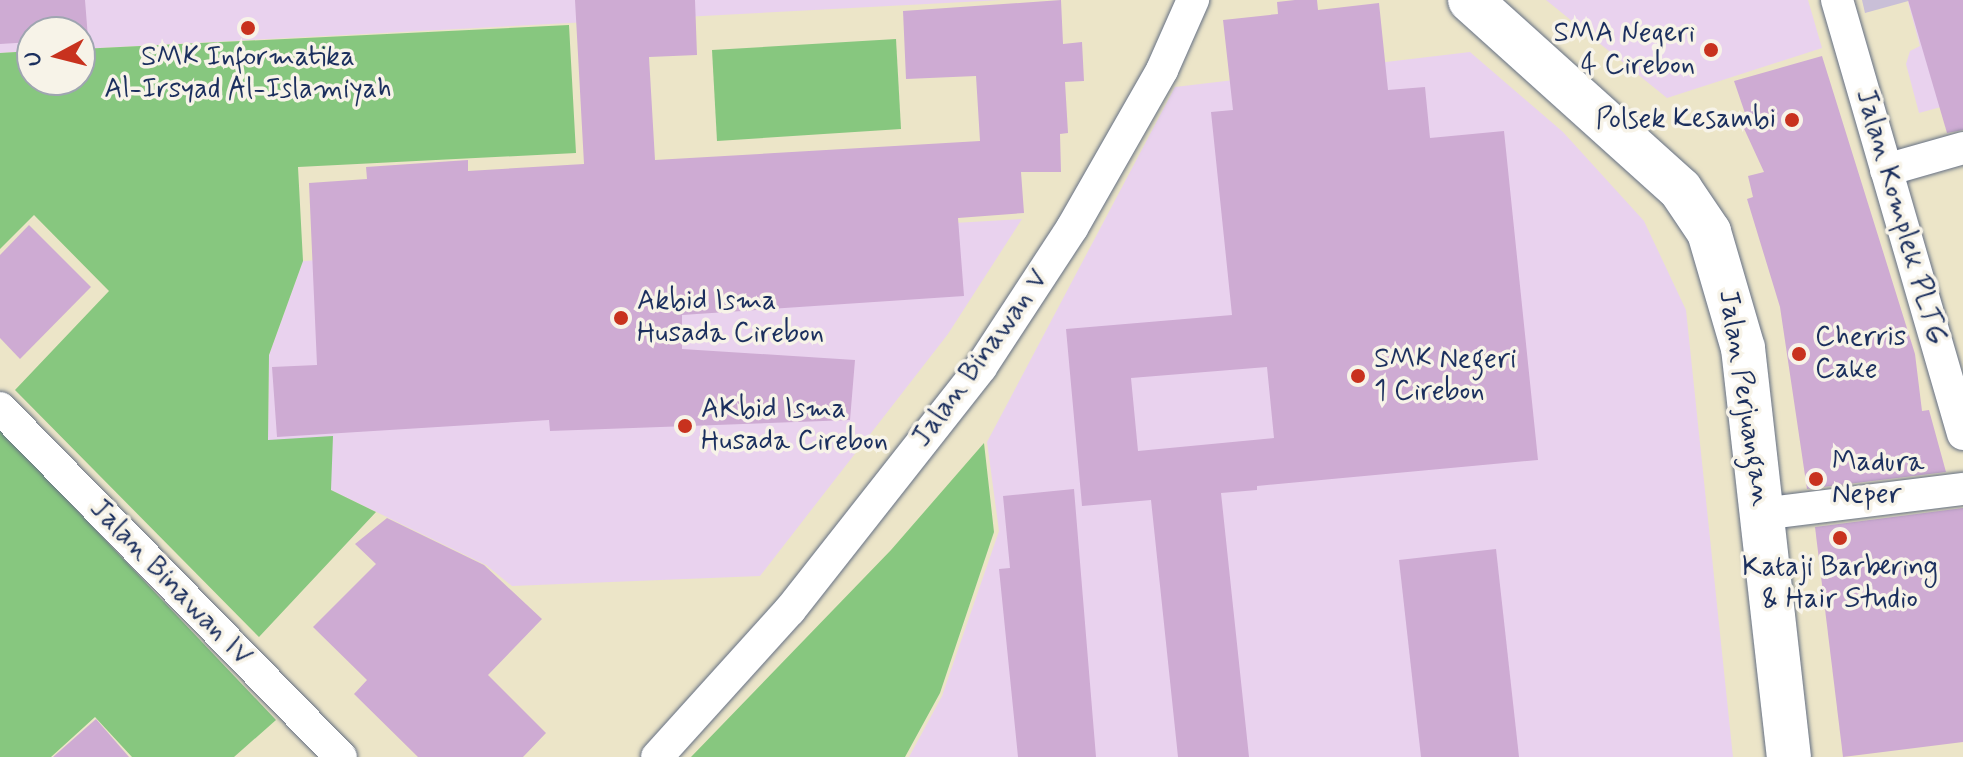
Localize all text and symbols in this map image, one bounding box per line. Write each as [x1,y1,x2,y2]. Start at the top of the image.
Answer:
north arrow [16,16,96,96]
place label: SMA Negeri 4 Cirebon [1551,17,1695,83]
marker: SMK Informatika Al-Irsyad Al-Islamiyah [239,19,257,37]
place label: SMK Informatika Al-Irsyad Al-Islamiyah [104,41,392,107]
marker: SMA Negeri 4 Cirebon [1702,41,1720,59]
text: U [19,50,49,67]
street label: Jalan Komplek PLTG [1848,88,1952,346]
place label: Polsek Kesambi [1588,103,1776,137]
marker: Polsek Kesambi [1783,111,1801,129]
street label: Jalan Binawan V [905,263,1057,455]
place label: Akbid Isma Husada Cirebon [637,285,824,351]
street label: Jalan Perjuangan [1711,289,1777,507]
marker: Akbid Isma Husada Cirebon [612,309,630,327]
place label: Cherris Cake [1815,321,1906,387]
place label: SMK Negeri 1 Cirebon [1374,343,1516,409]
marker: Cherris Cake [1790,345,1808,363]
marker: SMK Negeri 1 Cirebon [1349,367,1367,385]
place label: AKbid Isma Husada Cirebon [701,393,888,459]
marker: AKbid Isma Husada Cirebon [676,417,694,435]
place label: Madura Neper [1832,446,1925,512]
marker: Madura Neper [1807,470,1825,488]
street label: Jalan Binawan IV [79,490,261,676]
marker: Kataji Barbering & Hair Studio [1831,529,1849,547]
place label: Kataji Barbering & Hair Studio [1742,551,1938,617]

